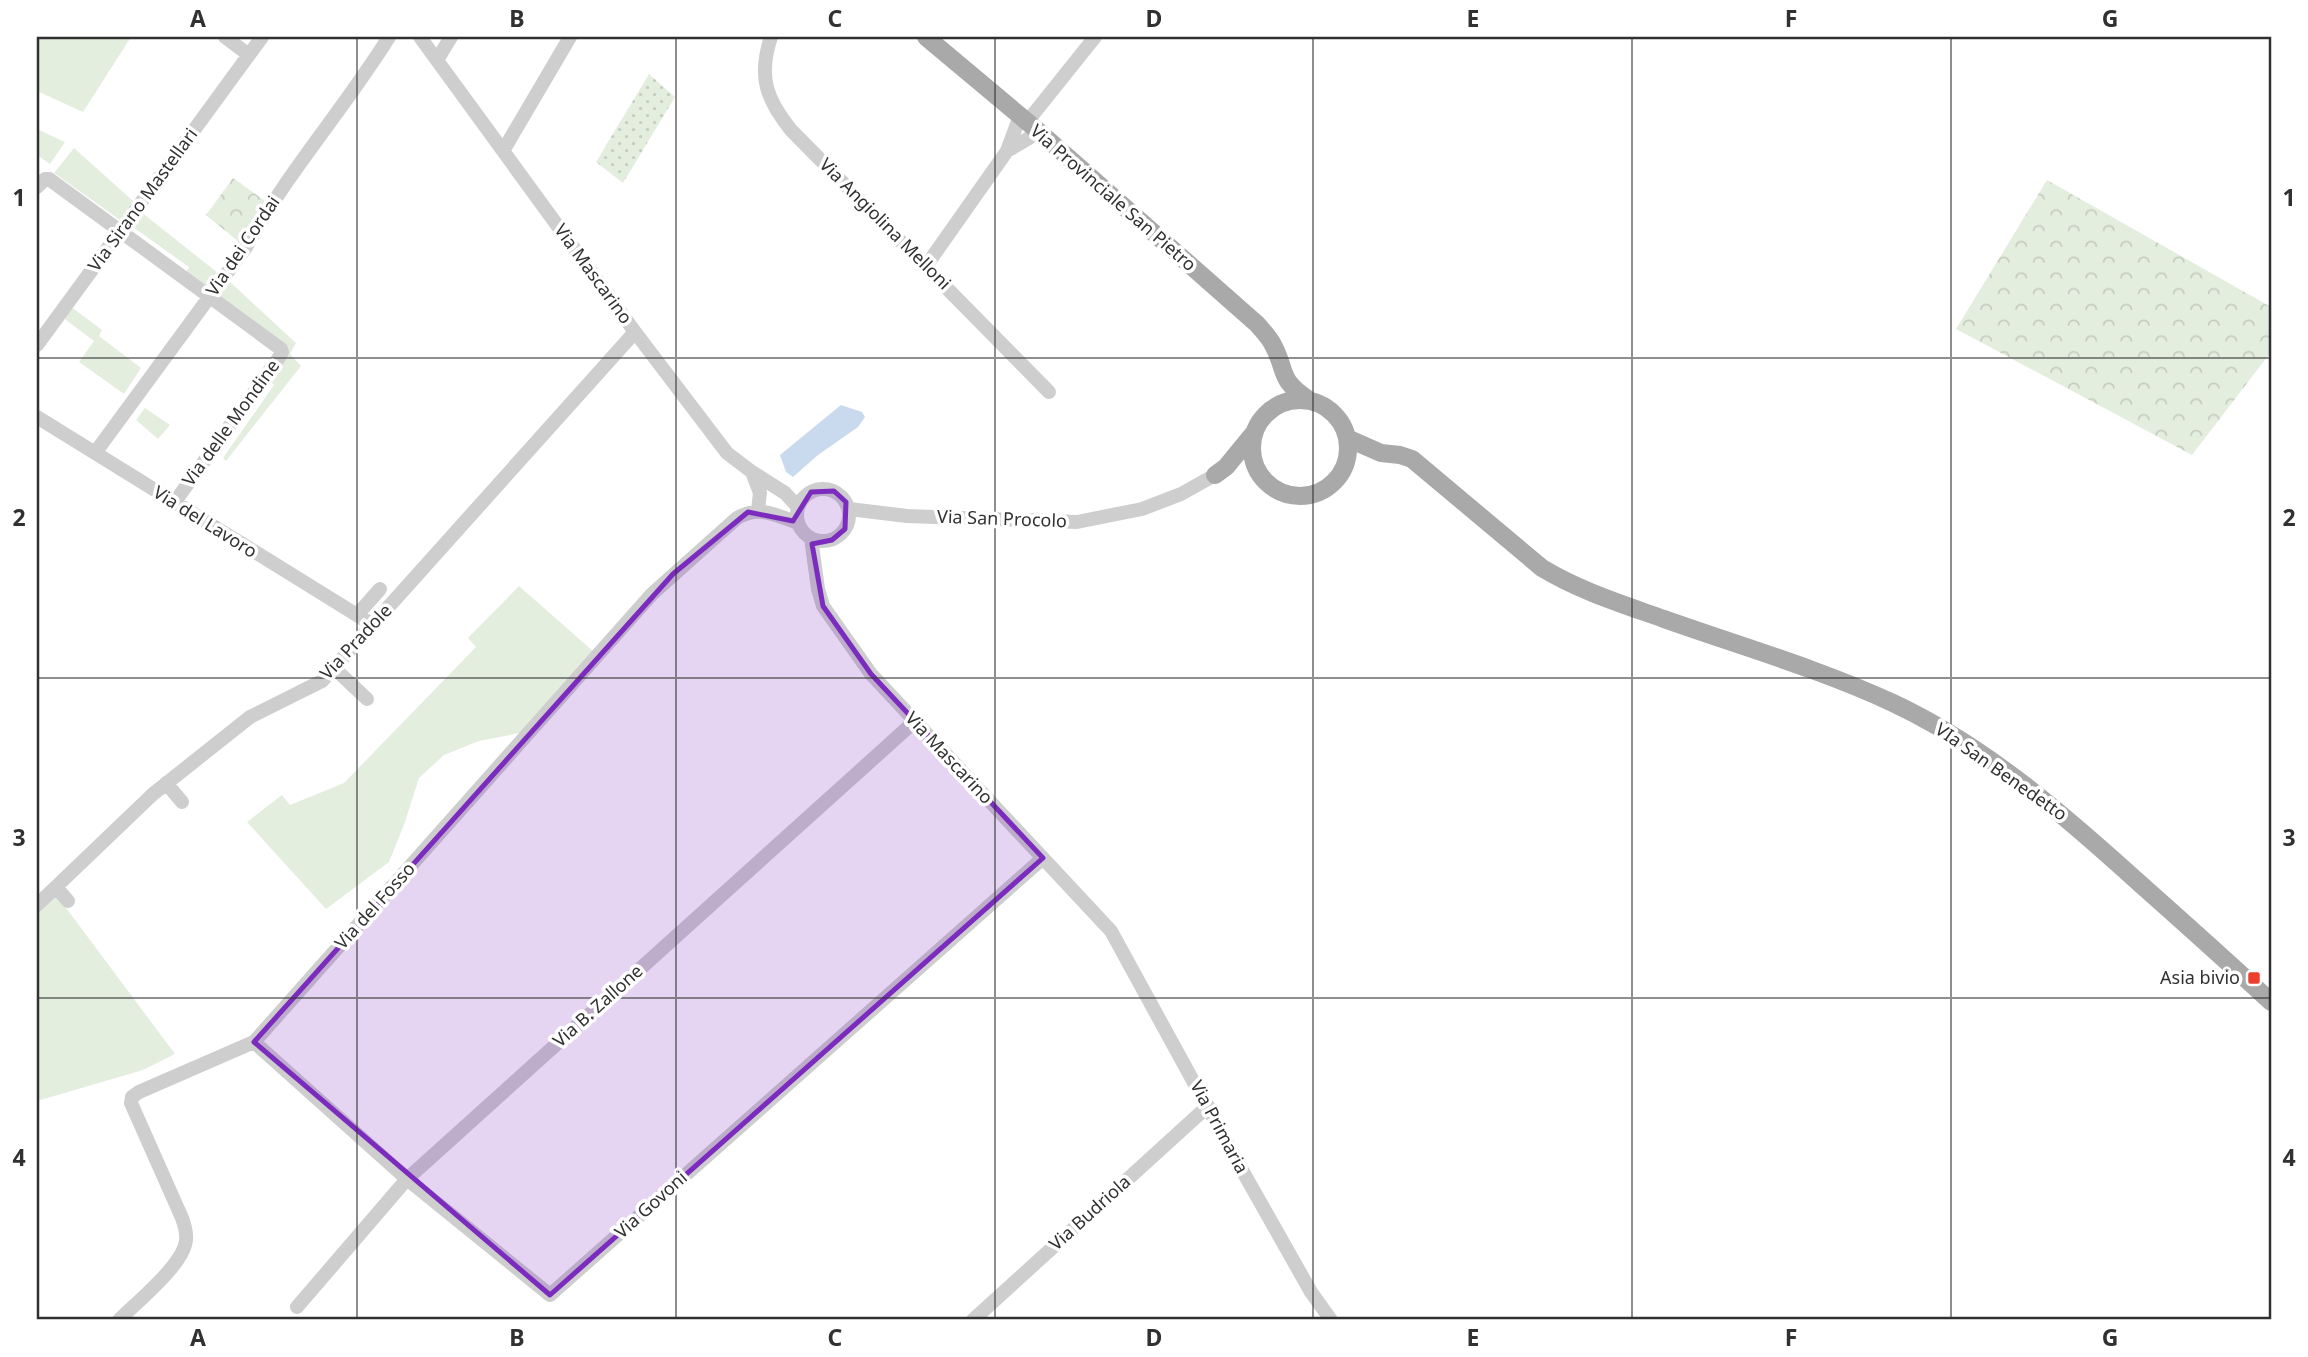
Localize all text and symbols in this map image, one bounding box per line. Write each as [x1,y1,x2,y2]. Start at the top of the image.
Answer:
text: A [190,2,206,34]
text: B [509,2,525,34]
text: C [828,2,843,34]
text: D [1146,2,1162,34]
text: E [1467,2,1479,34]
text: F [1785,2,1797,34]
text: G [2102,2,2118,34]
street label: Via Provinciale San Pietro [1026,119,1202,276]
street label: Via Sirano Mastellari [82,123,202,276]
street label: Via Angiolina Melloni [815,152,957,294]
text: 1 [12,181,26,213]
text: 1 [2282,181,2296,213]
street label: Via dei Cordai [200,191,285,300]
street label: Via Mascarino [549,219,638,328]
street label: Via delle Mondine [176,354,284,491]
street label: Via del Lavoro [149,480,262,563]
text: 2 [12,501,26,533]
text: 2 [2282,501,2296,533]
street label: Via San Procolo [937,504,1067,532]
street label: Via Pradole [314,598,396,684]
street label: Via Mascarino [901,706,999,809]
street label: VIa San Benedetto [1931,717,2072,826]
text: 3 [12,821,26,853]
text: 3 [2282,821,2296,853]
street label: Via del Fosso [329,857,420,954]
street label: Via B. Zallone [547,959,647,1052]
place label: Asia bivio [2160,965,2240,989]
marker: Asia bivio [2246,970,2262,986]
street label: Via Primaria [1185,1076,1254,1177]
text: 4 [12,1141,26,1173]
text: 4 [2282,1141,2296,1173]
street label: Via Govoni [609,1165,692,1243]
street label: Via Budriola [1043,1169,1135,1255]
text: A [190,1321,206,1353]
text: B [509,1321,525,1353]
text: C [828,1321,843,1353]
text: D [1146,1321,1162,1353]
text: E [1467,1321,1479,1353]
text: F [1785,1321,1797,1353]
text: G [2102,1321,2118,1353]

